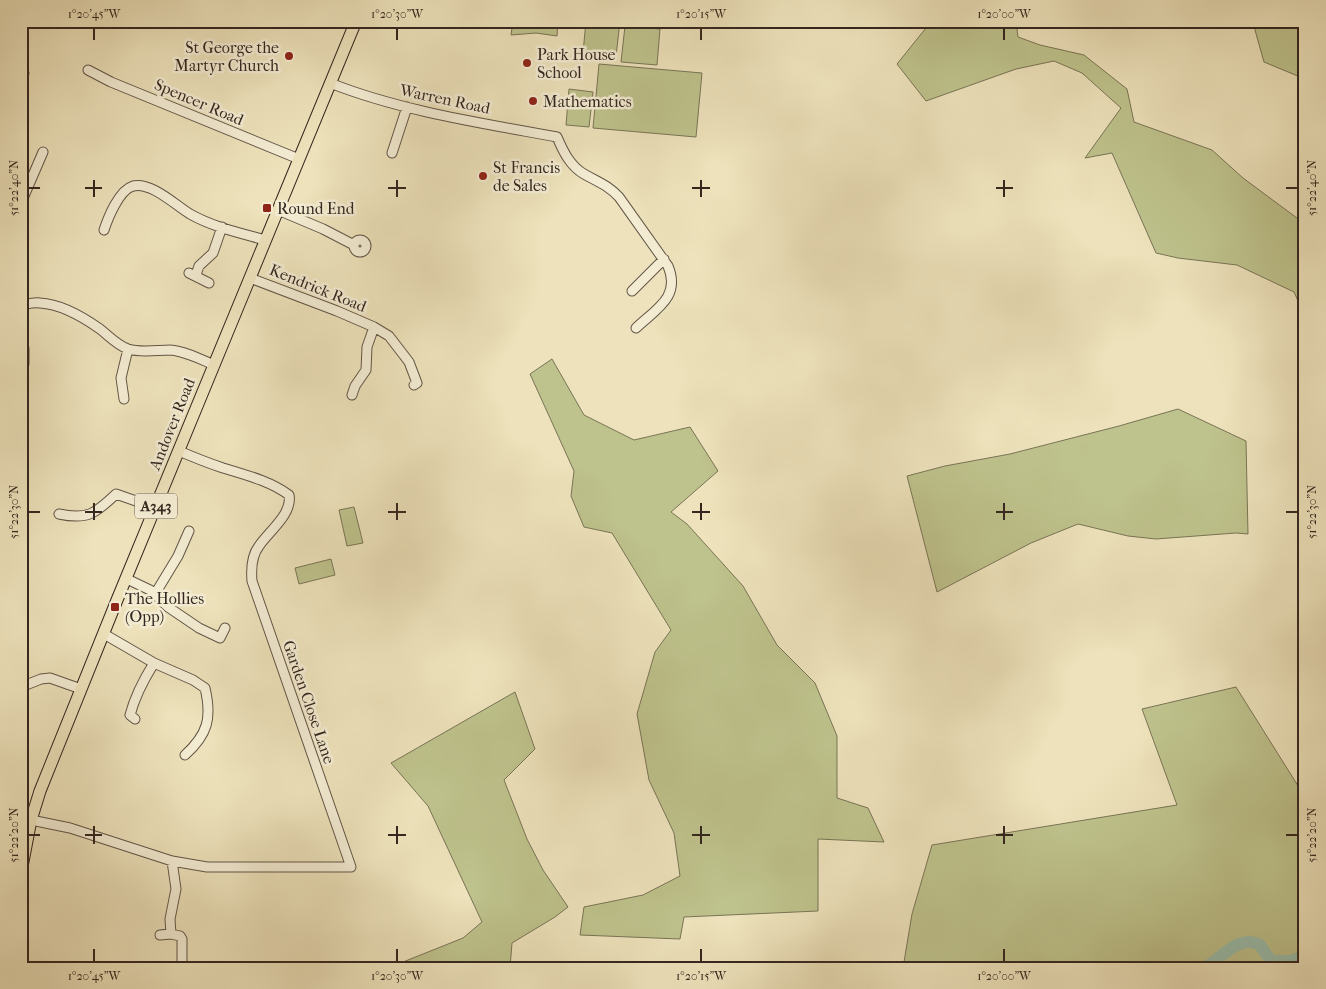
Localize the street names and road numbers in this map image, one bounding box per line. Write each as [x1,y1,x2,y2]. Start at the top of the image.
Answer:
street label: Spencer Road [152,75,247,129]
street label: Warren Road [397,80,492,118]
street label: Kendrick Road [267,260,370,316]
street label: Andover Road [145,375,199,474]
road number: A343 [135,494,177,518]
street label: Garden Close Lane [279,638,339,766]

